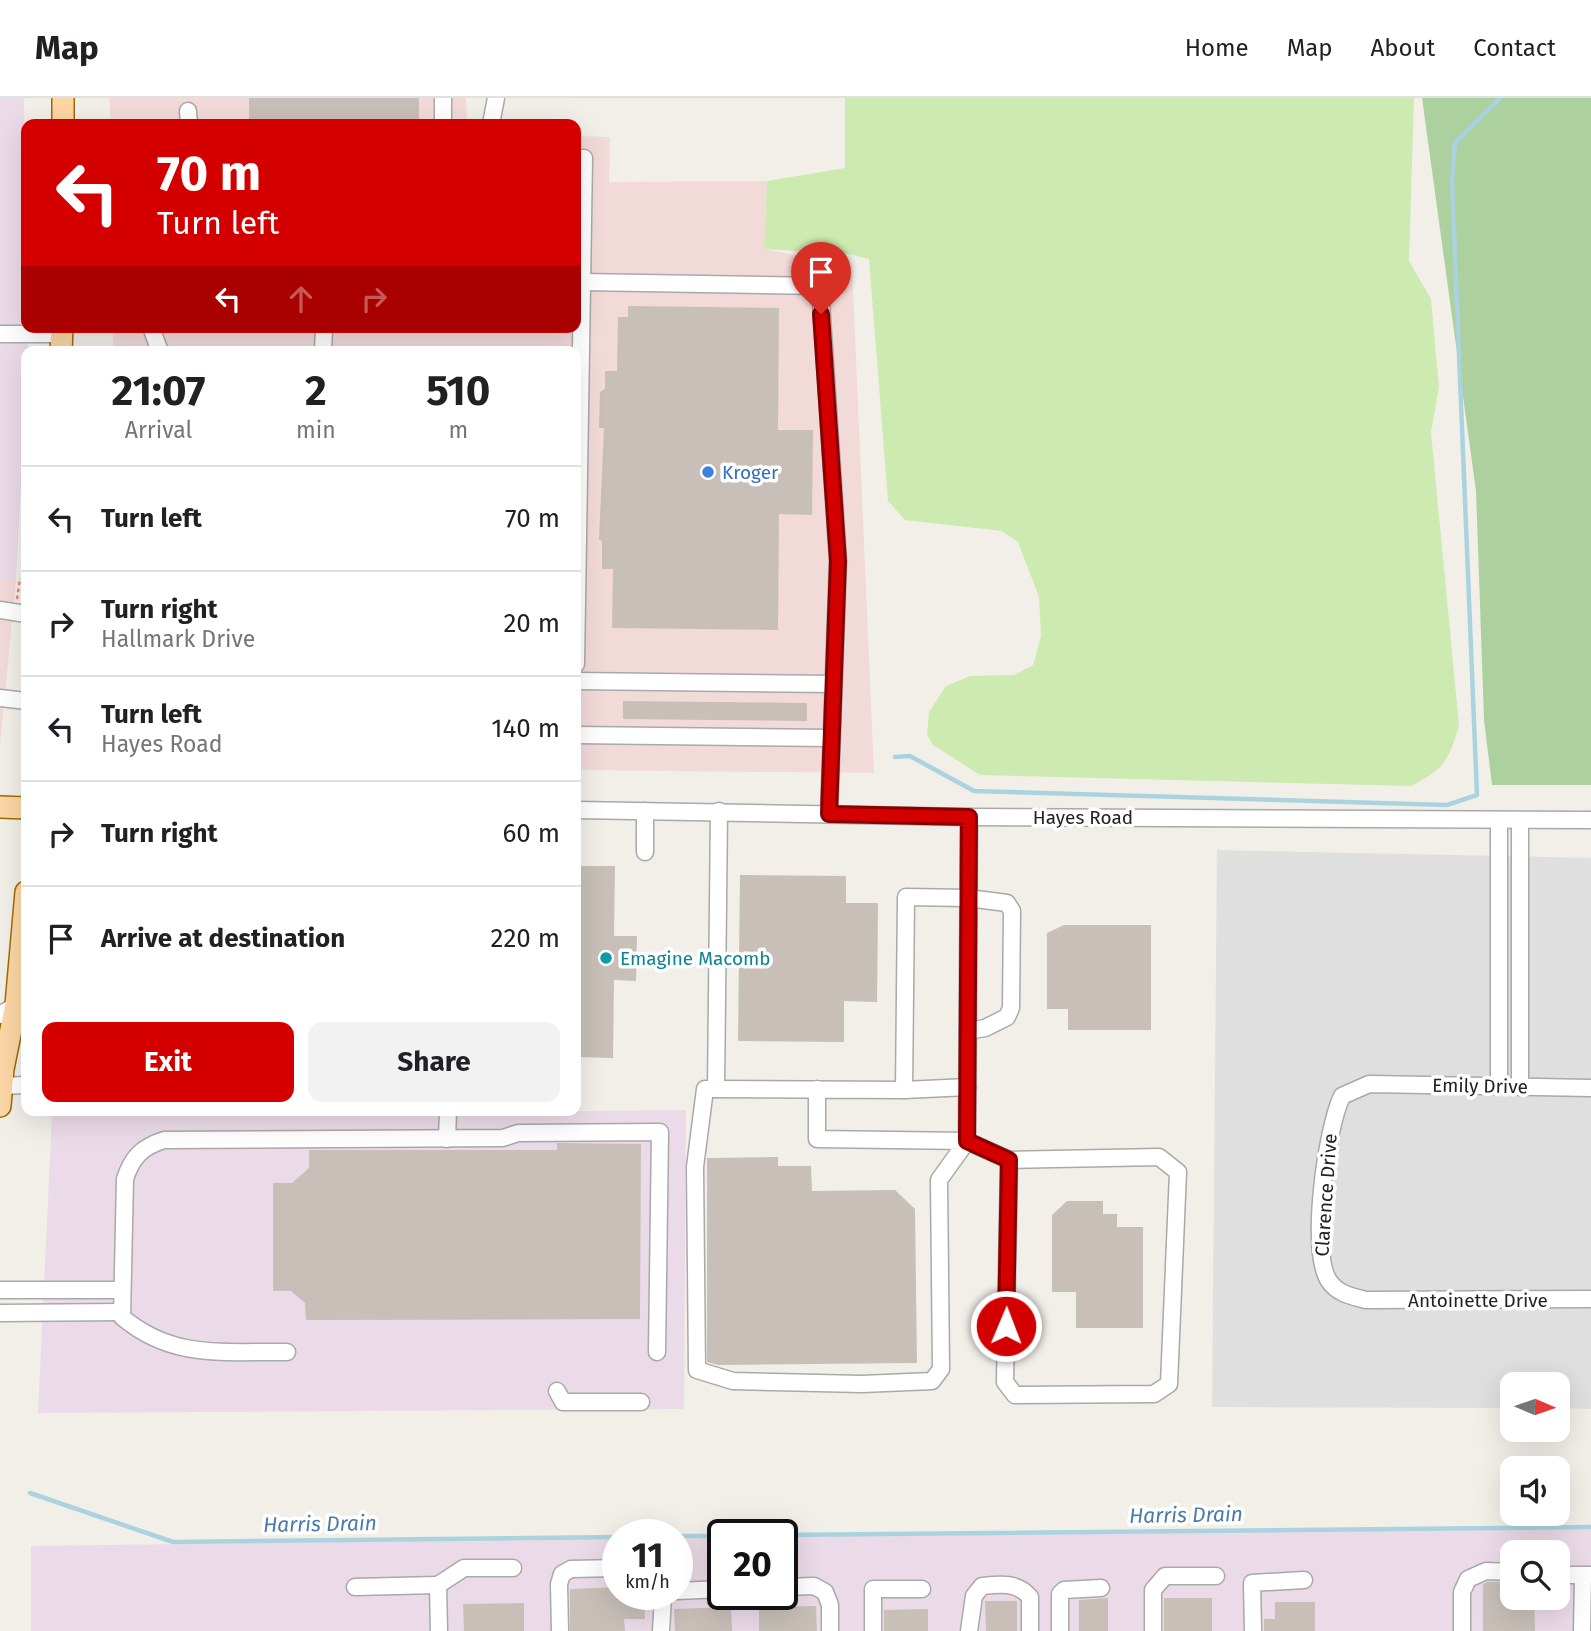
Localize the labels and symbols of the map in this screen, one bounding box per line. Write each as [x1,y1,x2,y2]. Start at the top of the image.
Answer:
pin [791,242,851,314]
place label: Kroger [722,461,779,484]
marker: Kroger [700,464,716,480]
street label: Hayes Road [1033,806,1133,829]
place label: Emagine Macomb [620,947,771,970]
marker: Emagine Macomb [598,950,614,966]
street label: Emily Drive [1432,1074,1528,1098]
street label: Clarence Drive [1310,1133,1342,1257]
position arrow [969,1289,1043,1363]
street label: Antoinette Drive [1408,1289,1548,1312]
north arrow [1500,1372,1570,1442]
water label: Harris Drain [1129,1501,1243,1529]
water label: Harris Drain [263,1510,377,1538]
speed limit sign: 20 [707,1519,798,1610]

